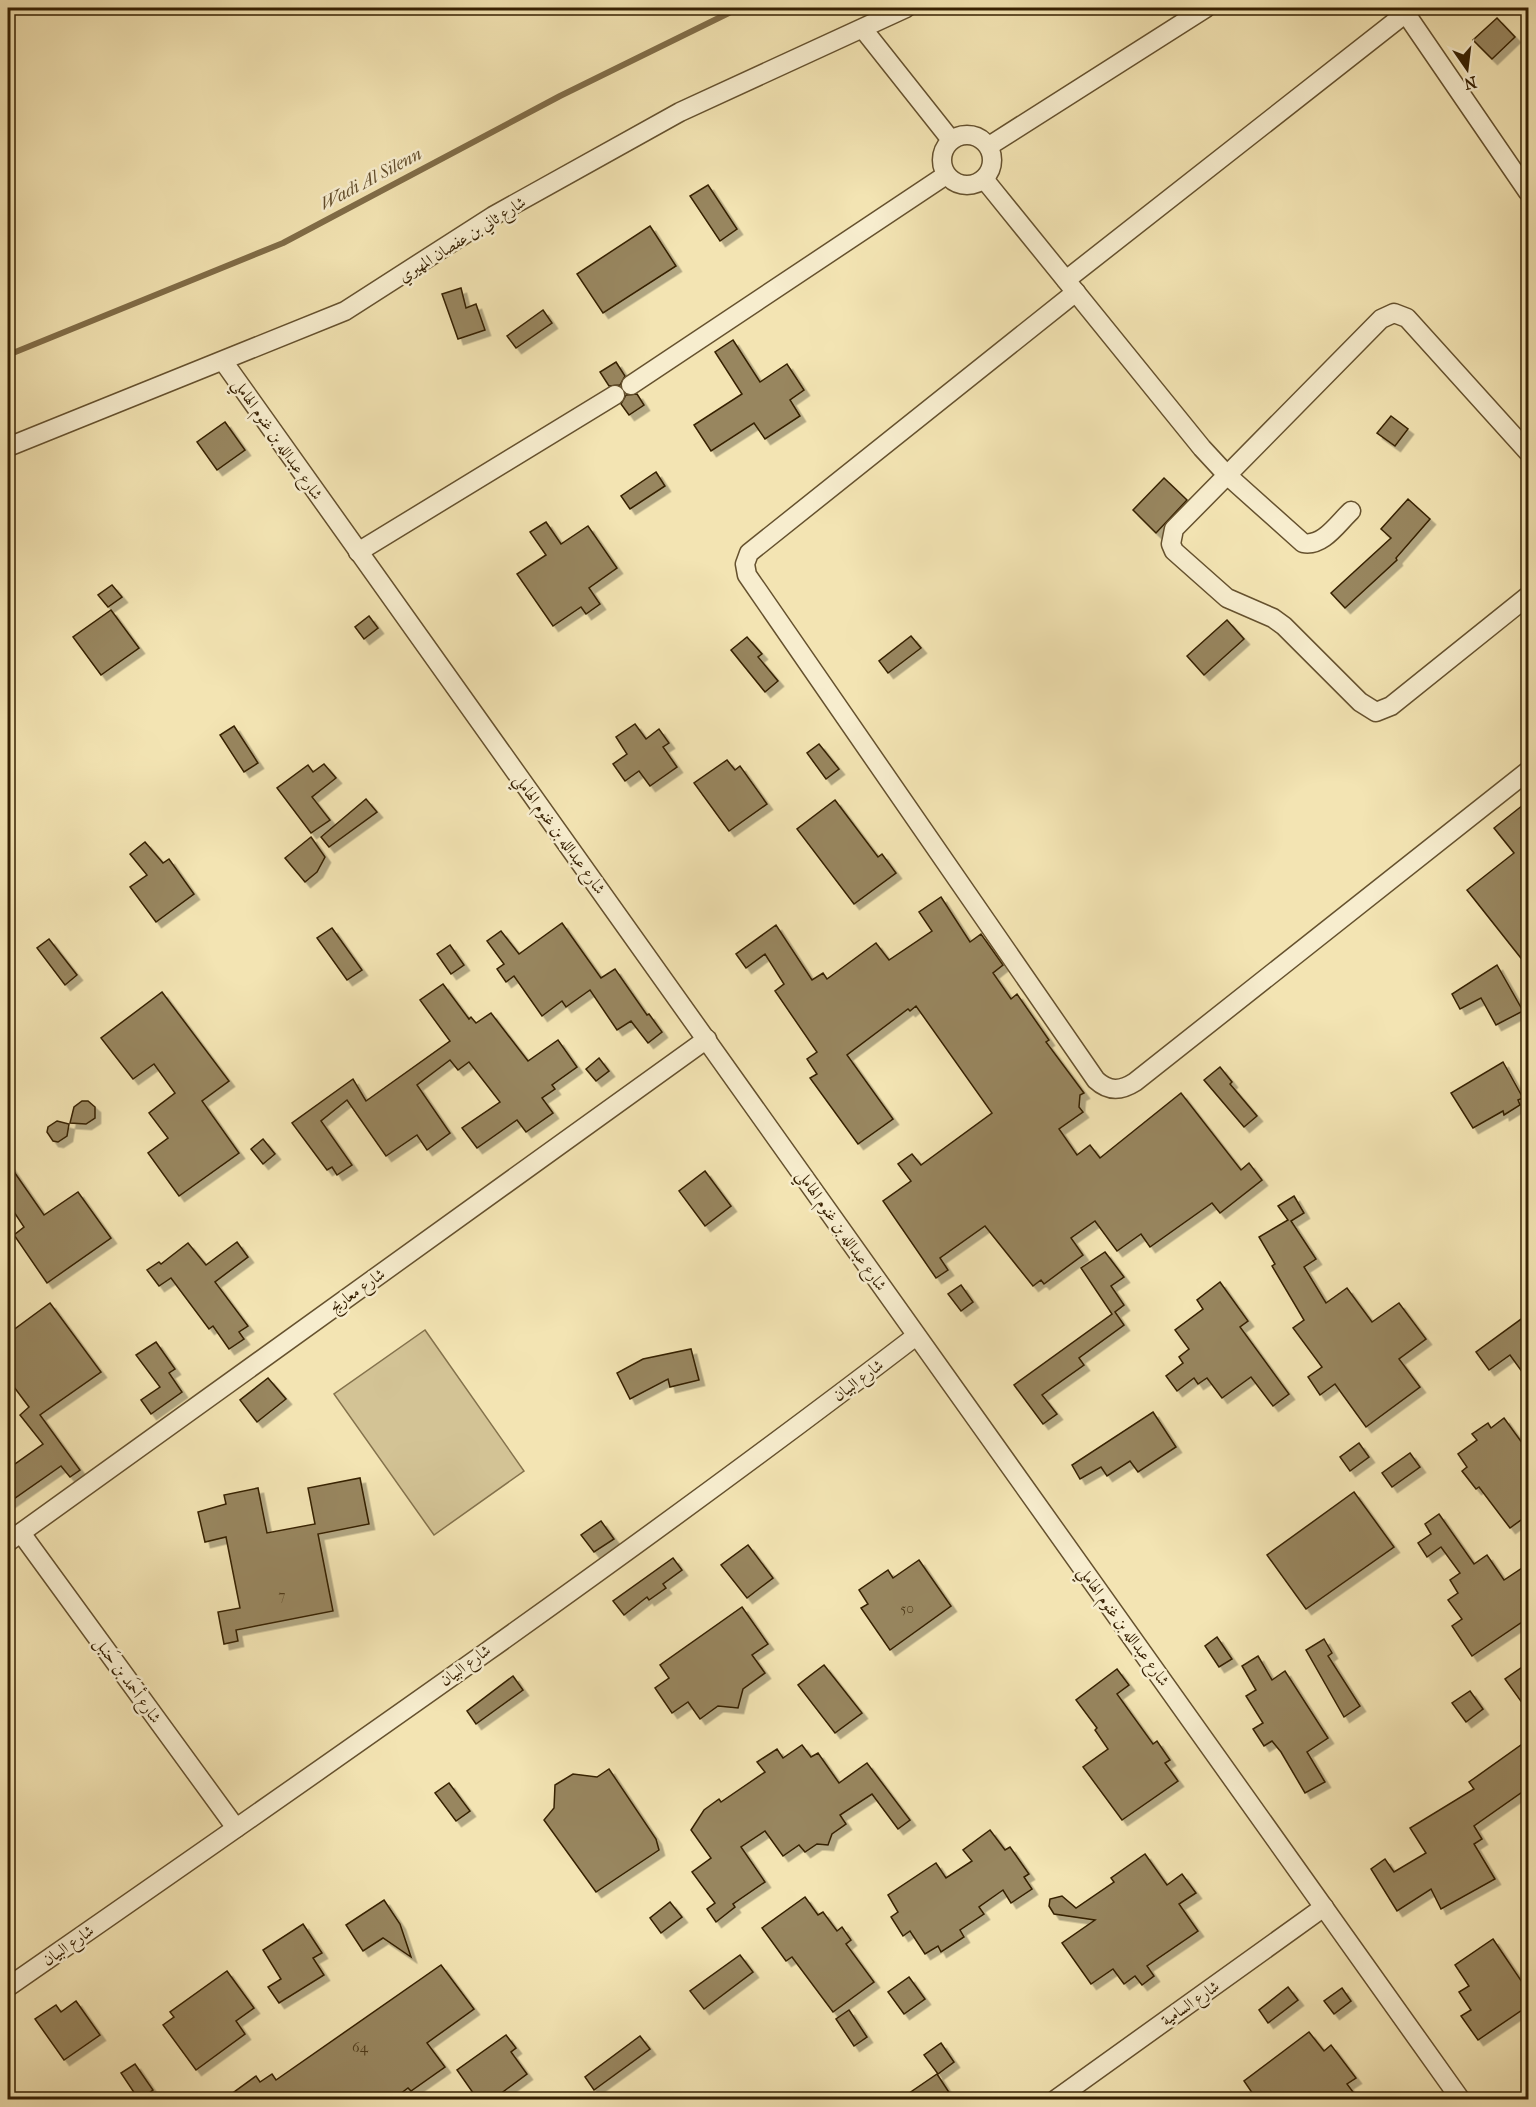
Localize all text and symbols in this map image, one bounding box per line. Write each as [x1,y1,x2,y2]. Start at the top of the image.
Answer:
north arrow [1437,39,1497,99]
text: N [1461,72,1479,94]
water label: Wadi Al Silenn [317,143,425,215]
street label: شارع ثاني بن عفصان المهيري [395,192,531,289]
street label: شارع عبدالله بن غنوم الهاملي [224,375,327,507]
street label: شارع عبدالله بن غنوم الهاملي [505,770,610,901]
street label: شارع عبدالله بن غنوم الهاملي [788,1166,891,1298]
street label: شارع معاريج [325,1264,391,1319]
street label: شارع البيان [829,1355,889,1408]
street label: شارع عبدالله بن غنوم الهاملي [1069,1562,1174,1693]
house number: 7 [279,1587,286,1604]
house number: 50 [900,1600,914,1617]
street label: شارع أحمَد بن حَنبل [87,1632,167,1729]
street label: شارع البيان [436,1640,496,1693]
street label: شارع البيان [39,1921,100,1973]
street label: شارع السامية [1157,1976,1225,2033]
house number: 64 [352,2039,369,2056]

